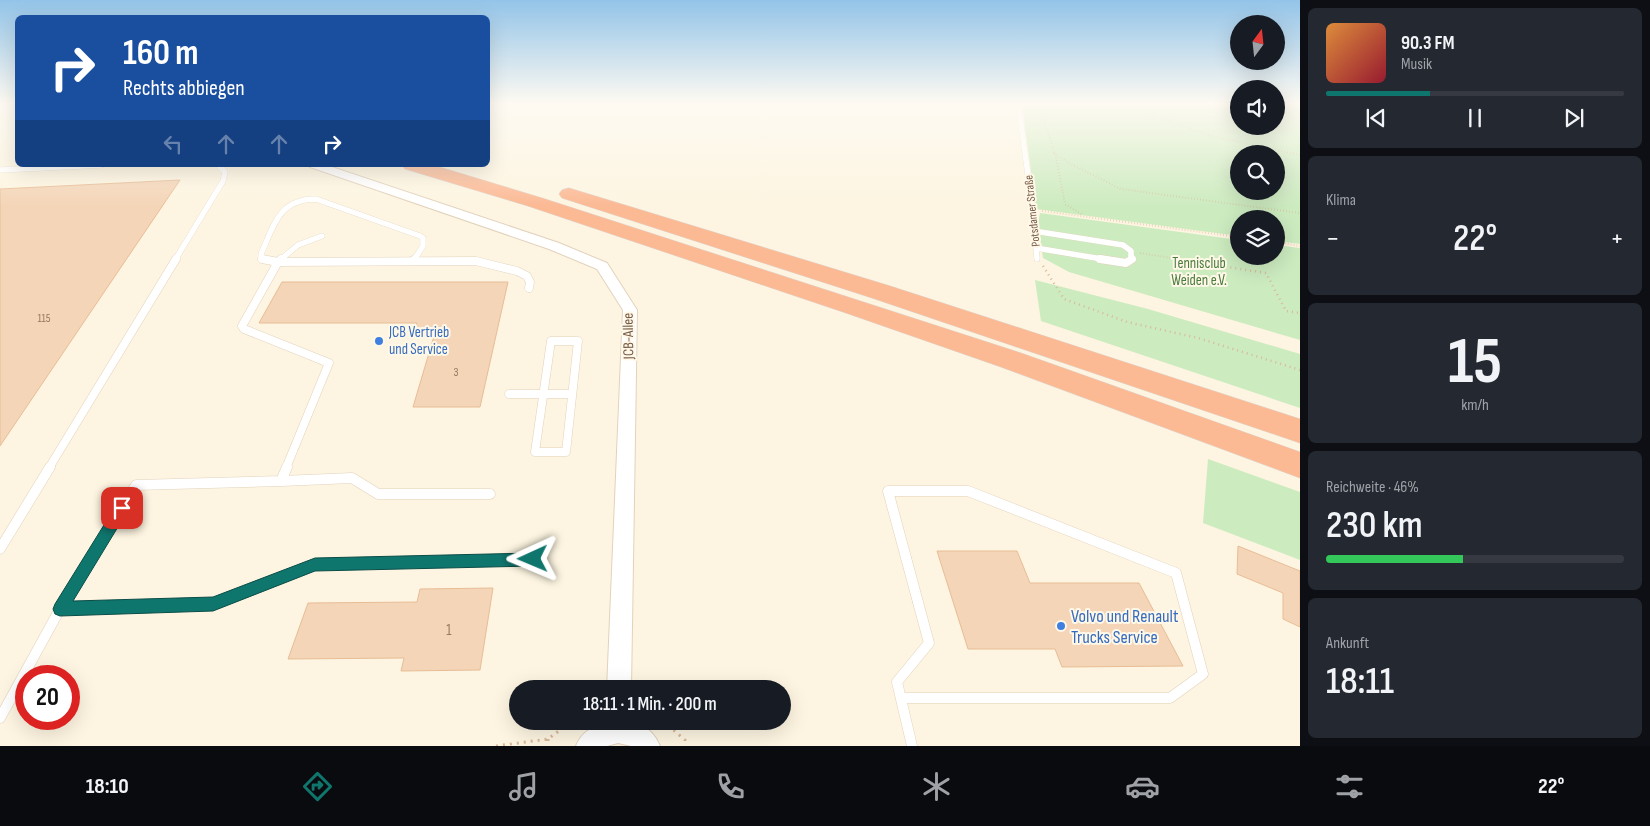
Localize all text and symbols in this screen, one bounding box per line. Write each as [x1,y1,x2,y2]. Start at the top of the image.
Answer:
north arrow [1230,15,1285,70]
map controls [1230,15,1285,265]
text: 160 m [123,32,199,75]
text: 90.3 FM [1401,32,1454,55]
icon: right [40,35,105,100]
text: Musik [1401,55,1432,74]
text: Rechts abbiegen [123,75,245,102]
button: sound [1230,80,1285,135]
icon: previous [1362,104,1390,132]
icon: pause [1461,104,1489,132]
icon: next [1560,104,1588,132]
icon: left [159,130,187,158]
icon: ahead [212,130,240,158]
icon: ahead [265,130,293,158]
icon: right [318,130,346,158]
button: search [1230,145,1285,200]
street label: Potsdamer Straße [1021,174,1044,248]
text: Klima [1326,191,1356,210]
button: layers [1230,210,1285,265]
text: 22° [1453,216,1497,261]
text: − [1326,222,1340,255]
text: + [1610,222,1624,255]
park label: Tennisclub Weiden e.V. [1171,254,1227,290]
house number: 115 [37,311,51,326]
street label: JCB-Allee [619,313,638,360]
place label: JCB Vertrieb und Service [388,323,449,359]
text: 15 [1448,324,1502,402]
marker: JCB Vertrieb und Service [373,335,385,347]
house number: 3 [453,365,459,380]
text: km/h [1461,396,1489,415]
text: Reichweite · 46% [1326,478,1419,497]
pin [101,487,143,529]
icon: arrive [108,494,136,522]
text: 230 km [1326,503,1423,548]
position arrow [506,532,558,584]
place label: Volvo und Renault Trucks Service [1071,606,1179,648]
marker: Volvo und Renault Trucks Service [1055,620,1067,632]
house number: 1 [446,621,452,640]
text: Ankunft [1326,634,1369,653]
text: 18:11 [1326,659,1394,704]
speed limit sign: 20 [15,665,80,730]
text: 18:11 · 1 Min. · 200 m [583,693,717,716]
icon: directions [300,769,335,804]
icon: music [506,769,541,804]
icon: phone [713,769,748,804]
icon: climate [919,769,954,804]
icon: car [1125,769,1160,804]
icon: filters [1332,769,1367,804]
text: 18:10 [86,773,129,800]
text: 22° [1538,773,1564,800]

